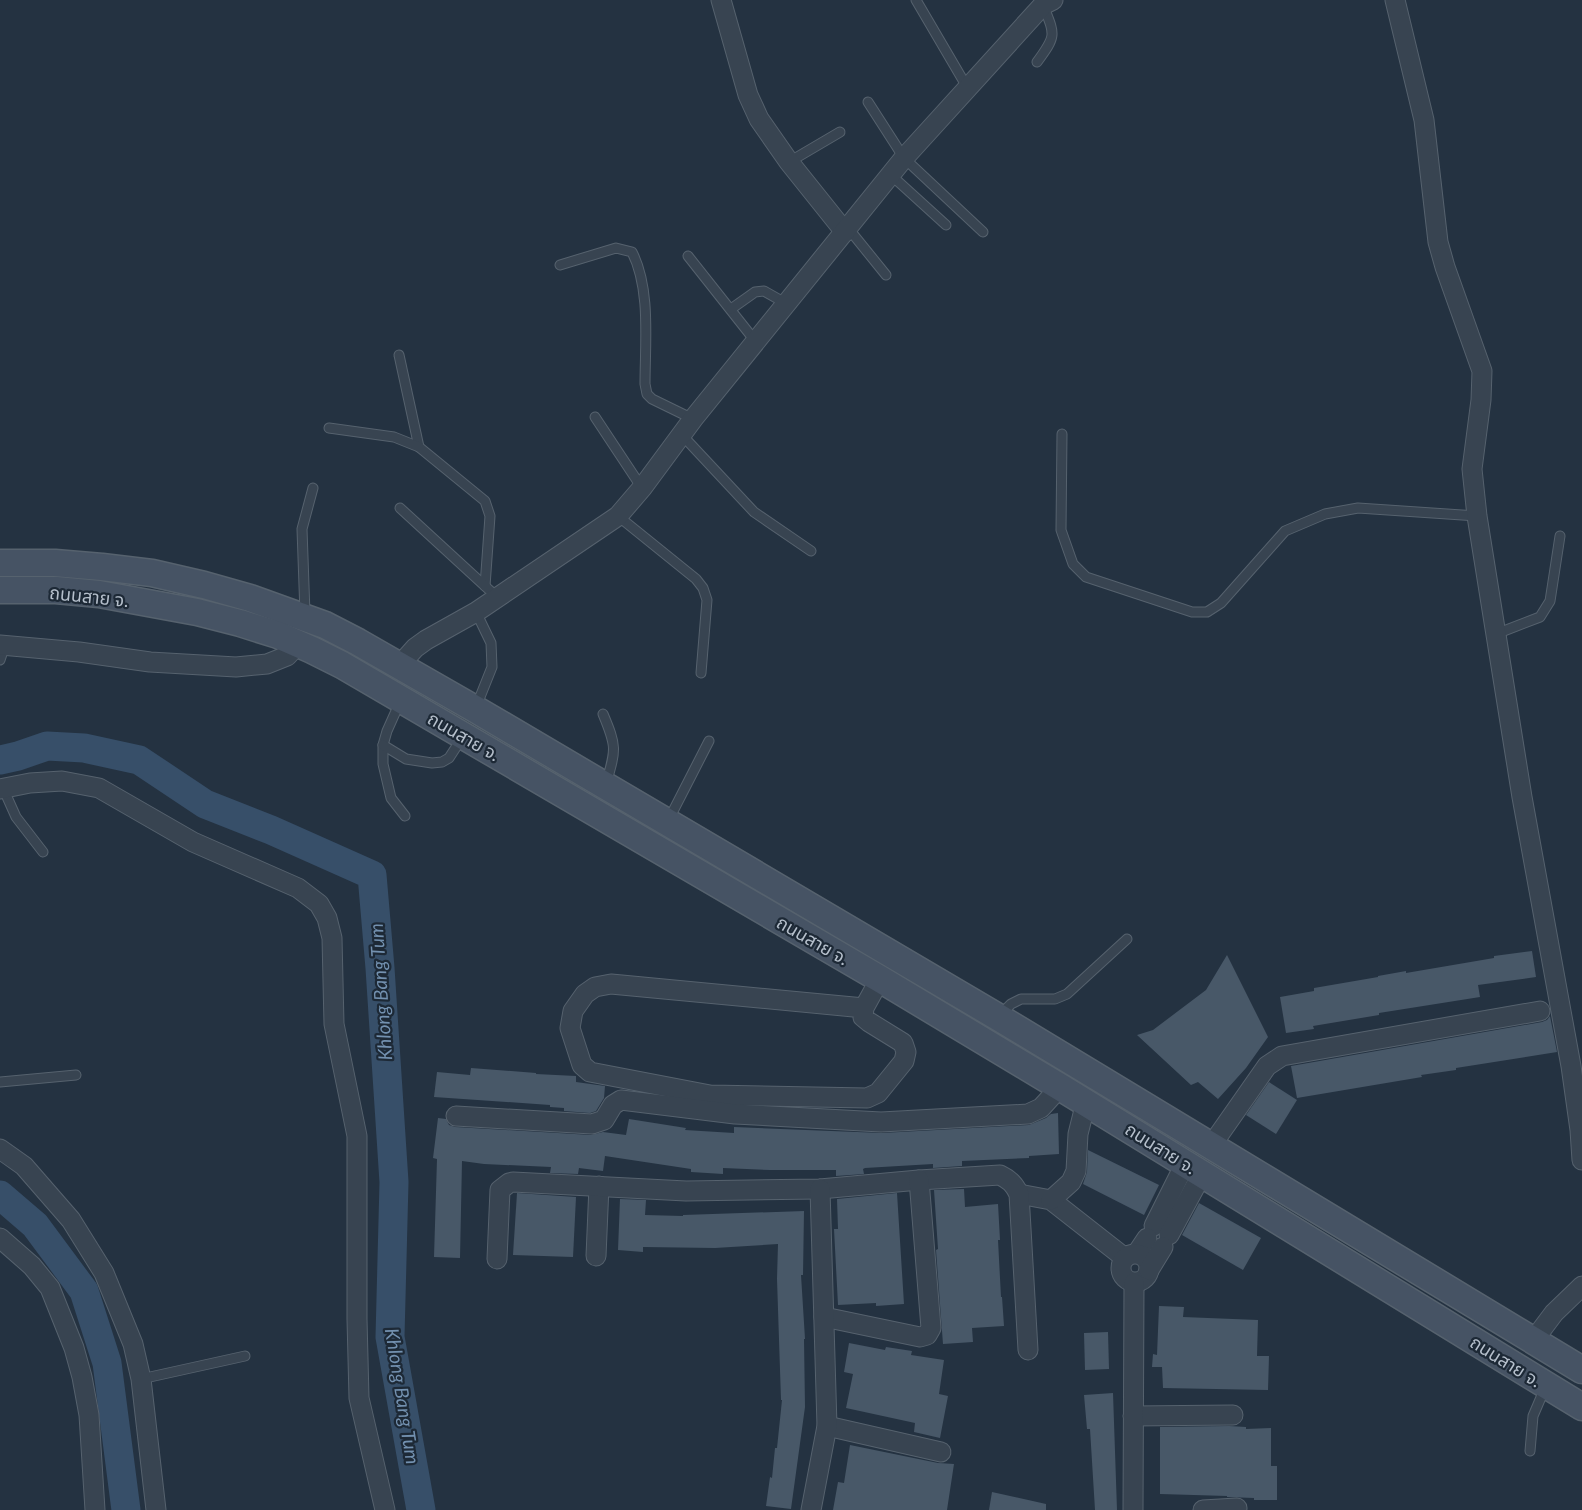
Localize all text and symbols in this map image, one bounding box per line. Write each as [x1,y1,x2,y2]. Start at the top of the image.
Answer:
street label: ถนนสาย จ. [48,581,130,611]
street label: ถนนสาย จ. [424,707,504,765]
street label: ถนนสาย จ. [773,911,853,969]
water label: Khlong Bang Tum [364,923,396,1061]
street label: ถนนสาย จ. [1121,1118,1201,1178]
water label: Khlong Bang Tum [381,1326,425,1466]
street label: ถนนสาย จ. [1466,1331,1546,1391]

